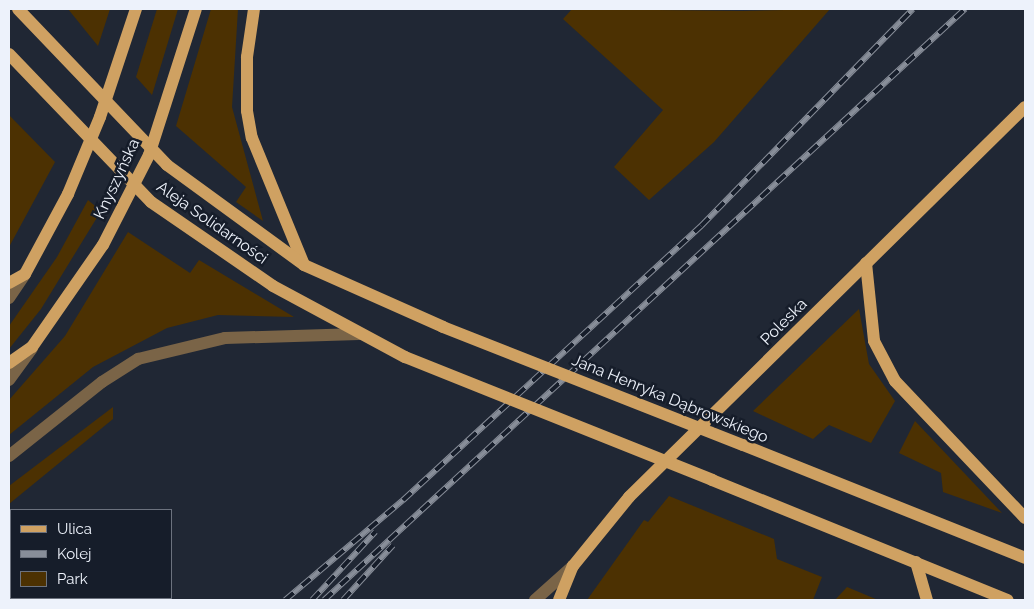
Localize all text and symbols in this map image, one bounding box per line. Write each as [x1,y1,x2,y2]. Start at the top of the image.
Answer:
street label: Knyszyńska [90,136,144,222]
street label: Aleja Solidarności [153,178,271,268]
street label: Poleska [757,295,811,349]
street label: Jana Henryka Dąbrowskiego [569,351,771,447]
legend [10,509,172,599]
text: Ulica [57,520,92,538]
text: Kolej [57,545,91,563]
text: Park [57,570,88,588]

